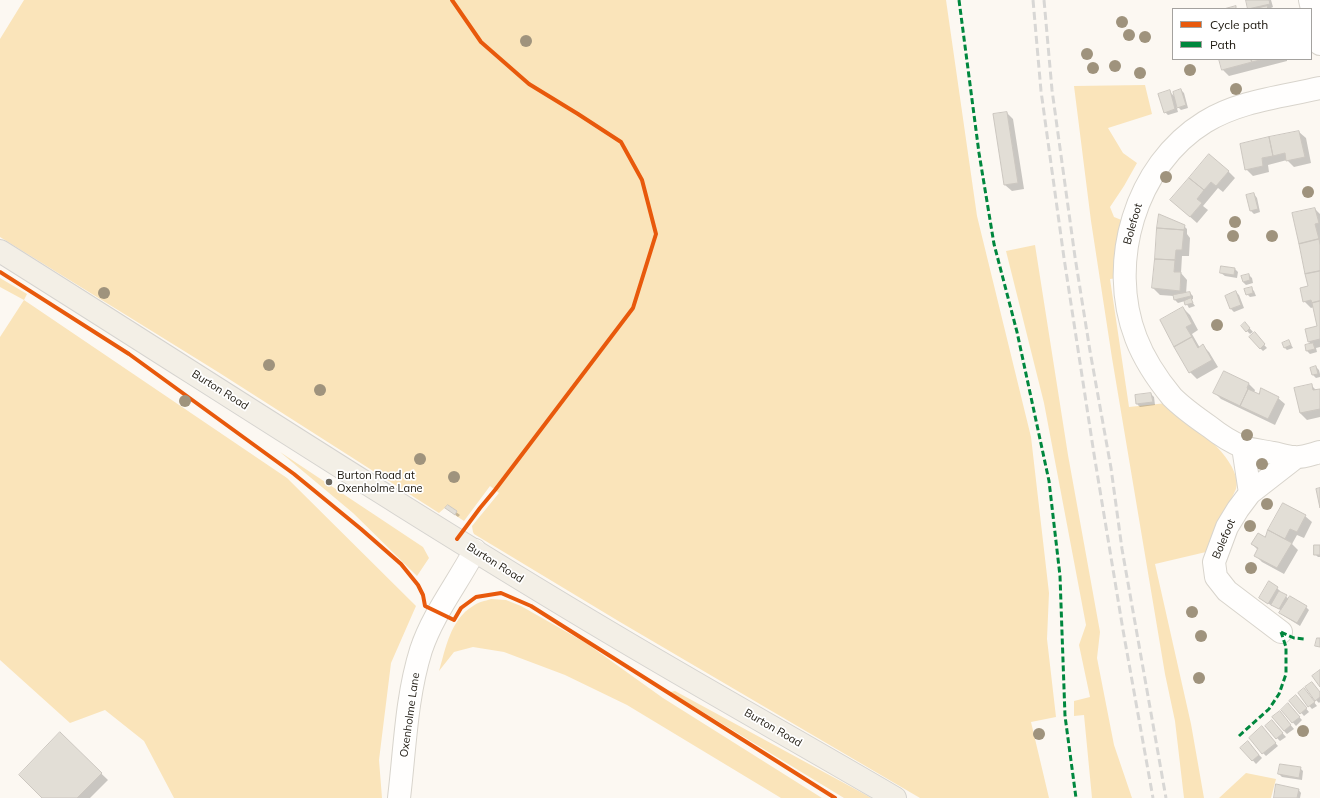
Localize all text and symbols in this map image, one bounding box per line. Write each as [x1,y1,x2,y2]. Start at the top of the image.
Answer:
legend [1172,8,1312,60]
text: Cycle path [1210,17,1268,32]
text: Path [1210,37,1236,52]
street label: Bolefoot [1121,202,1145,246]
street label: Burton Road [189,367,251,413]
place label: Burton Road at Oxenholme Lane [337,469,423,495]
marker: Burton Road at Oxenholme Lane [324,477,334,487]
street label: Bolefoot [1210,517,1238,561]
street label: Burton Road [464,540,526,586]
street label: Oxenholme Lane [398,672,422,758]
street label: Burton Road [742,706,804,750]

